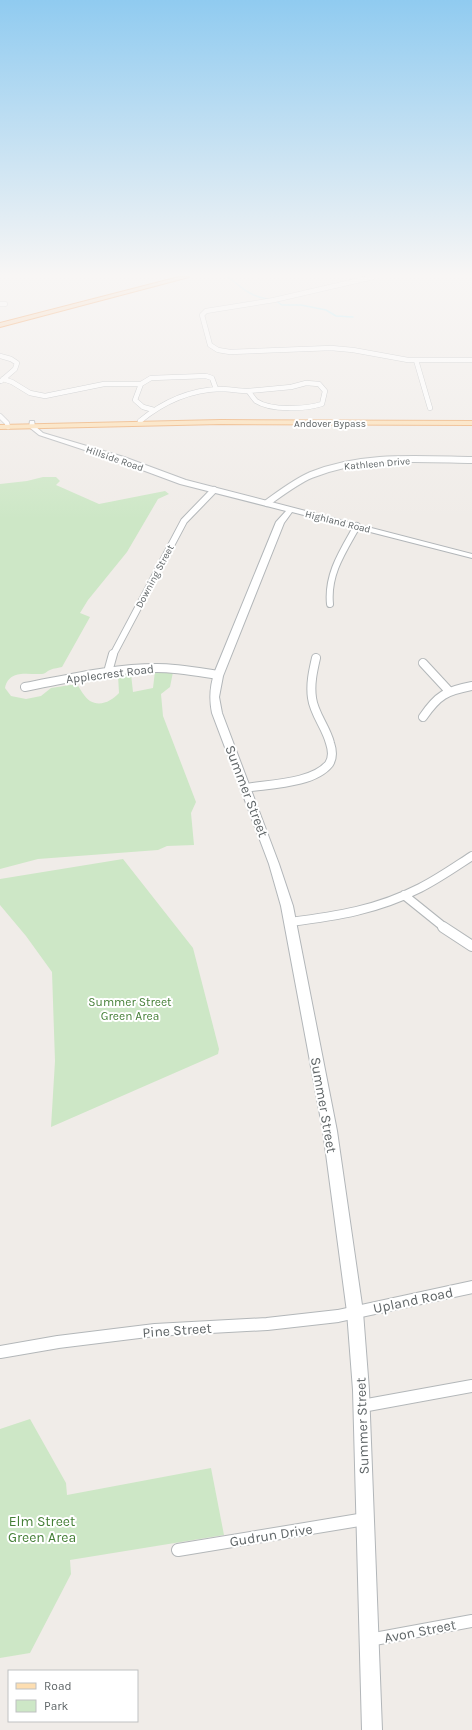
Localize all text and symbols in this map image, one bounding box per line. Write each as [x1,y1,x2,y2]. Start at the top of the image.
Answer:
street label: Andover Bypass [294,418,366,430]
street label: Hillside Road [84,444,145,474]
street label: Kathleen Drive [344,455,411,473]
street label: Highland Road [304,508,372,536]
street label: Downing Street [133,543,177,610]
street label: Applecrest Road [65,662,155,686]
street label: Summer Street [221,743,272,840]
park label: Summer Street Green Area [88,995,172,1023]
street label: Summer Street [307,1056,340,1154]
street label: Upland Road [372,1284,455,1317]
street label: Pine Street [142,1320,212,1341]
street label: Summer Street [352,1377,373,1475]
park label: Elm Street Green Area [8,1513,76,1546]
street label: Gudrun Drive [228,1521,314,1550]
street label: Avon Street [383,1616,457,1647]
legend [8,1670,138,1722]
text: Road [44,1679,72,1693]
text: Park [44,1699,69,1713]

